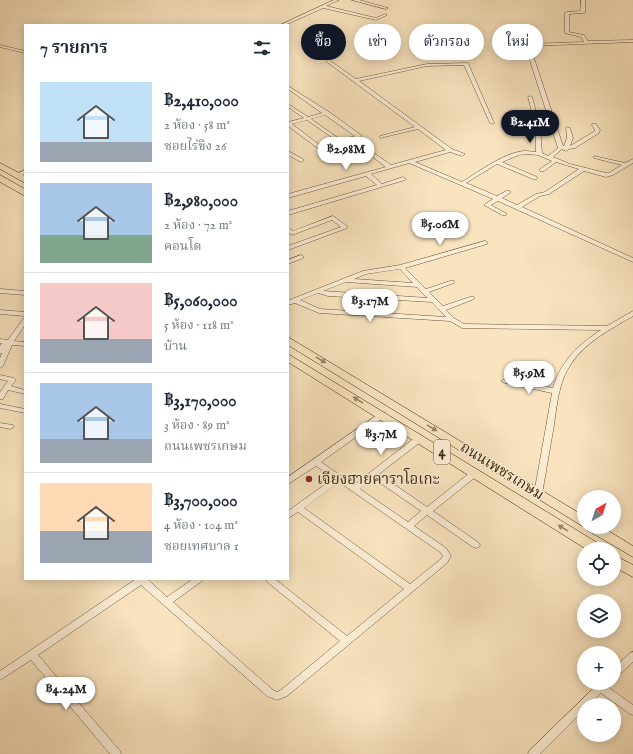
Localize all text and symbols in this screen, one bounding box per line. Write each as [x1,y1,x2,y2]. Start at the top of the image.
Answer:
chip: ซื้อ [301,24,346,60]
chip: เช่า [354,24,401,60]
chip: ตัวกรอง [409,24,484,60]
chip: ใหม่ [492,24,543,60]
icon: filters [251,37,273,59]
text: 7 รายการ [40,38,108,59]
text: ฿2,410,000 [164,91,239,112]
icon: home [72,98,120,146]
pin: ฿2.41M [497,110,563,144]
text: ฿2.41M [510,114,550,131]
text: 2 ห้อง · 58 m² [164,117,230,134]
pin: ฿2.98M [313,137,379,171]
text: ซอยไร่ขิง 26 [164,138,226,155]
text: ฿2.98M [326,141,366,158]
text: ฿2,980,000 [164,191,238,212]
icon: home [72,199,120,247]
pin: ฿5.06M [407,212,473,246]
text: ฿5.06M [421,216,459,233]
text: 2 ห้อง · 72 m² [164,217,232,234]
text: คอนโด [164,238,202,255]
pin: ฿3.17M [337,289,403,323]
text: ฿5,060,000 [164,291,238,312]
text: ฿3.17M [351,293,389,310]
icon: home [72,299,120,347]
text: 5 ห้อง · 118 m² [164,317,234,334]
text: บ้าน [164,338,187,355]
one-way arrow [315,357,327,364]
pin: ฿5.9M [501,361,557,395]
text: ฿5.9M [513,365,545,382]
text: ฿3,170,000 [164,391,237,412]
one-way arrow [352,396,364,403]
icon: home [72,399,120,447]
text: 3 ห้อง · 89 m² [164,417,230,434]
pin: ฿3.7M [353,422,409,456]
one-way arrow [427,424,437,432]
text: ฿3.7M [365,426,397,443]
text: ถนนเพชรเกษม [164,438,247,455]
street label: ถนนเพชรเกษม [456,438,548,504]
road number: 4 [434,440,450,464]
place label: เจียงฮายคาราโอเกะ [317,468,440,489]
marker: เจียงฮายคาราโอเกะ [304,474,314,484]
north arrow [577,490,621,534]
map controls [577,490,621,742]
text: ฿3,700,000 [164,491,238,512]
icon: home [72,499,120,547]
text: 4 ห้อง · 104 m² [164,517,238,534]
one-way arrow [558,524,568,532]
text: ซอยเทศบาล 1 [164,538,239,555]
button: locate [577,542,621,586]
button: layers [577,594,621,638]
button: + [577,646,621,690]
pin: ฿4.24M [33,677,99,711]
text: ฿4.24M [45,681,87,698]
button: − [577,698,621,742]

